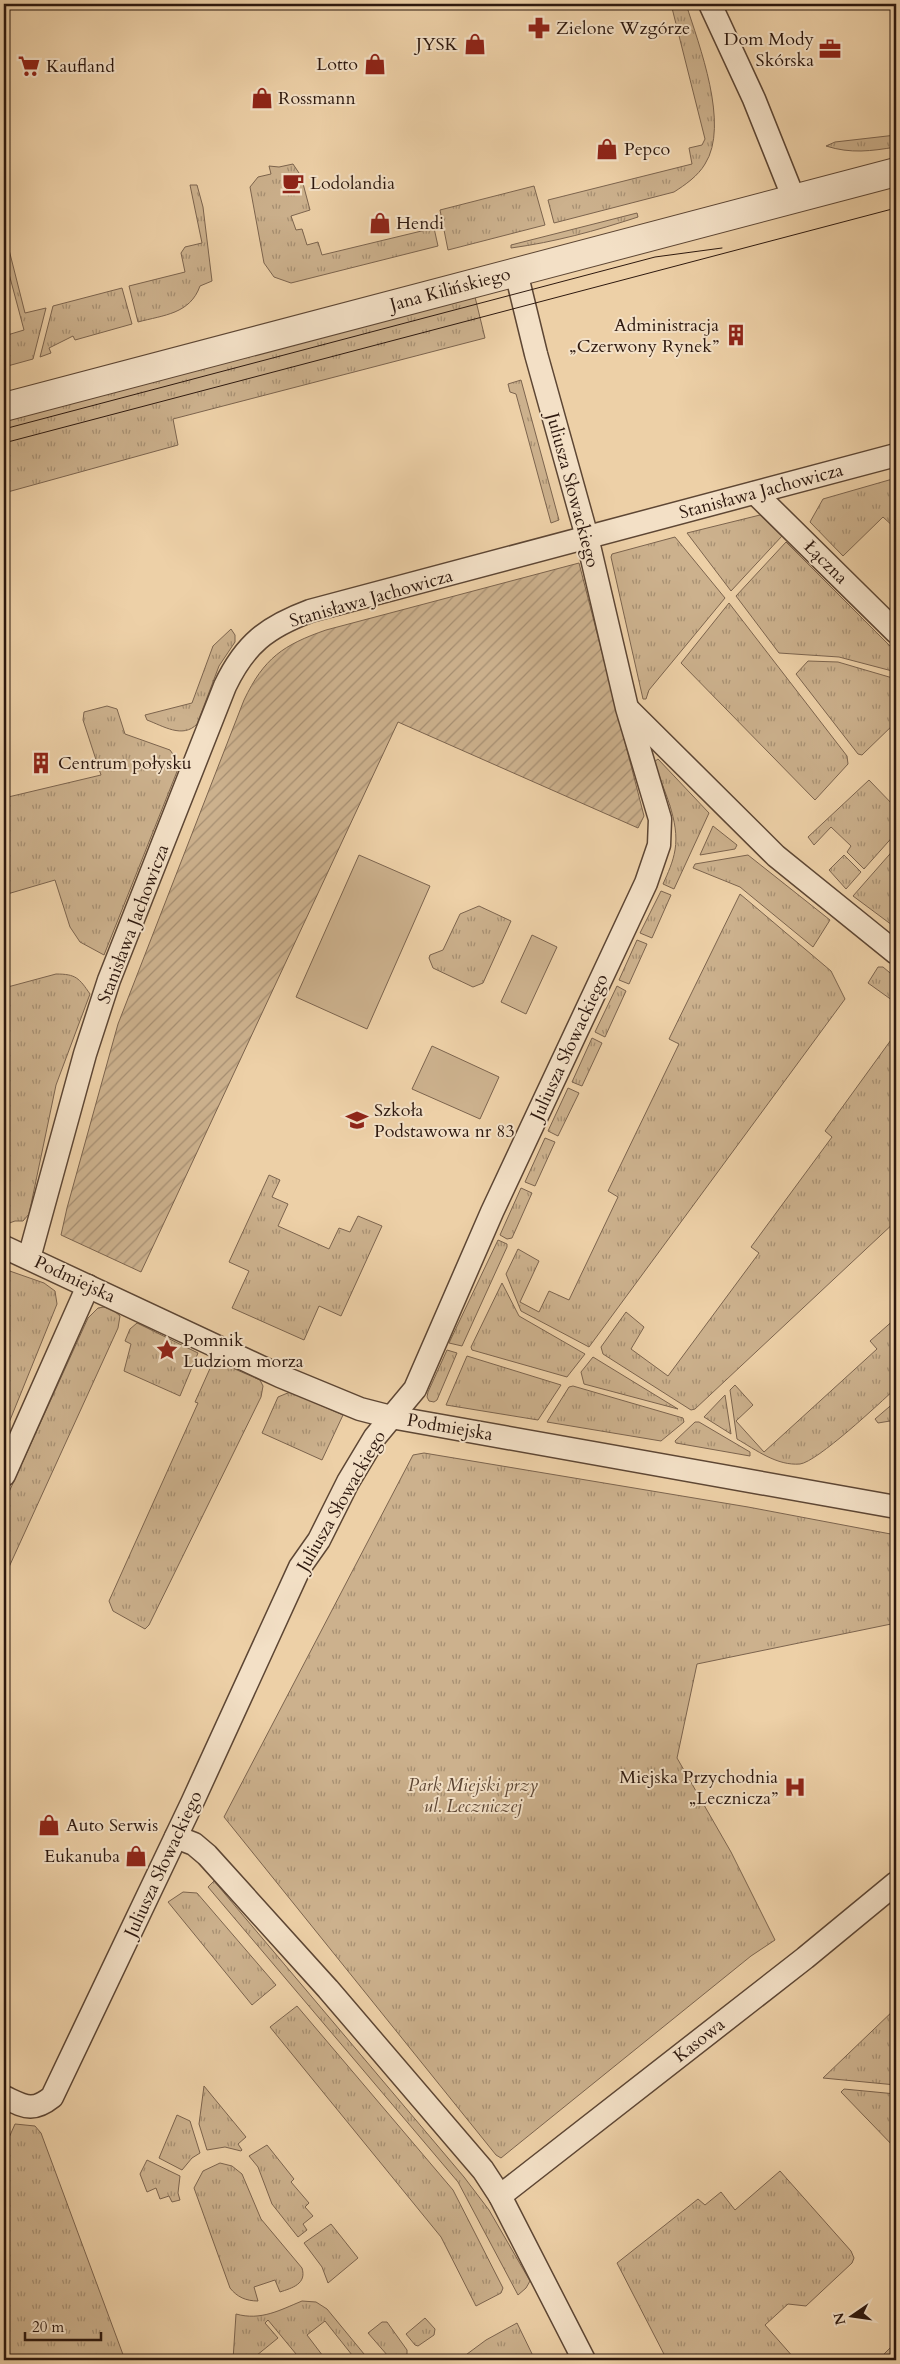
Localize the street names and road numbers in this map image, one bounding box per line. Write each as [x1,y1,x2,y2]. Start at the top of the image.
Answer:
street label: Jana Kilińskiego [384,261,513,318]
street label: Juliusza Słowackiego [539,407,605,570]
street label: Stanisława Jachowicza [676,458,846,525]
street label: Łączna [798,535,853,590]
street label: Stanisława Jachowicza [287,563,456,634]
street label: Stanisława Jachowicza [92,841,175,1007]
street label: Juliusza Słowackiego [523,970,614,1127]
street label: Podmiejska [30,1250,120,1309]
street label: Podmiejska [405,1408,495,1447]
street label: Juliusza Słowackiego [289,1426,392,1579]
street label: Juliusza Słowackiego [117,1787,208,1944]
street label: Kasowa [668,2012,730,2068]

